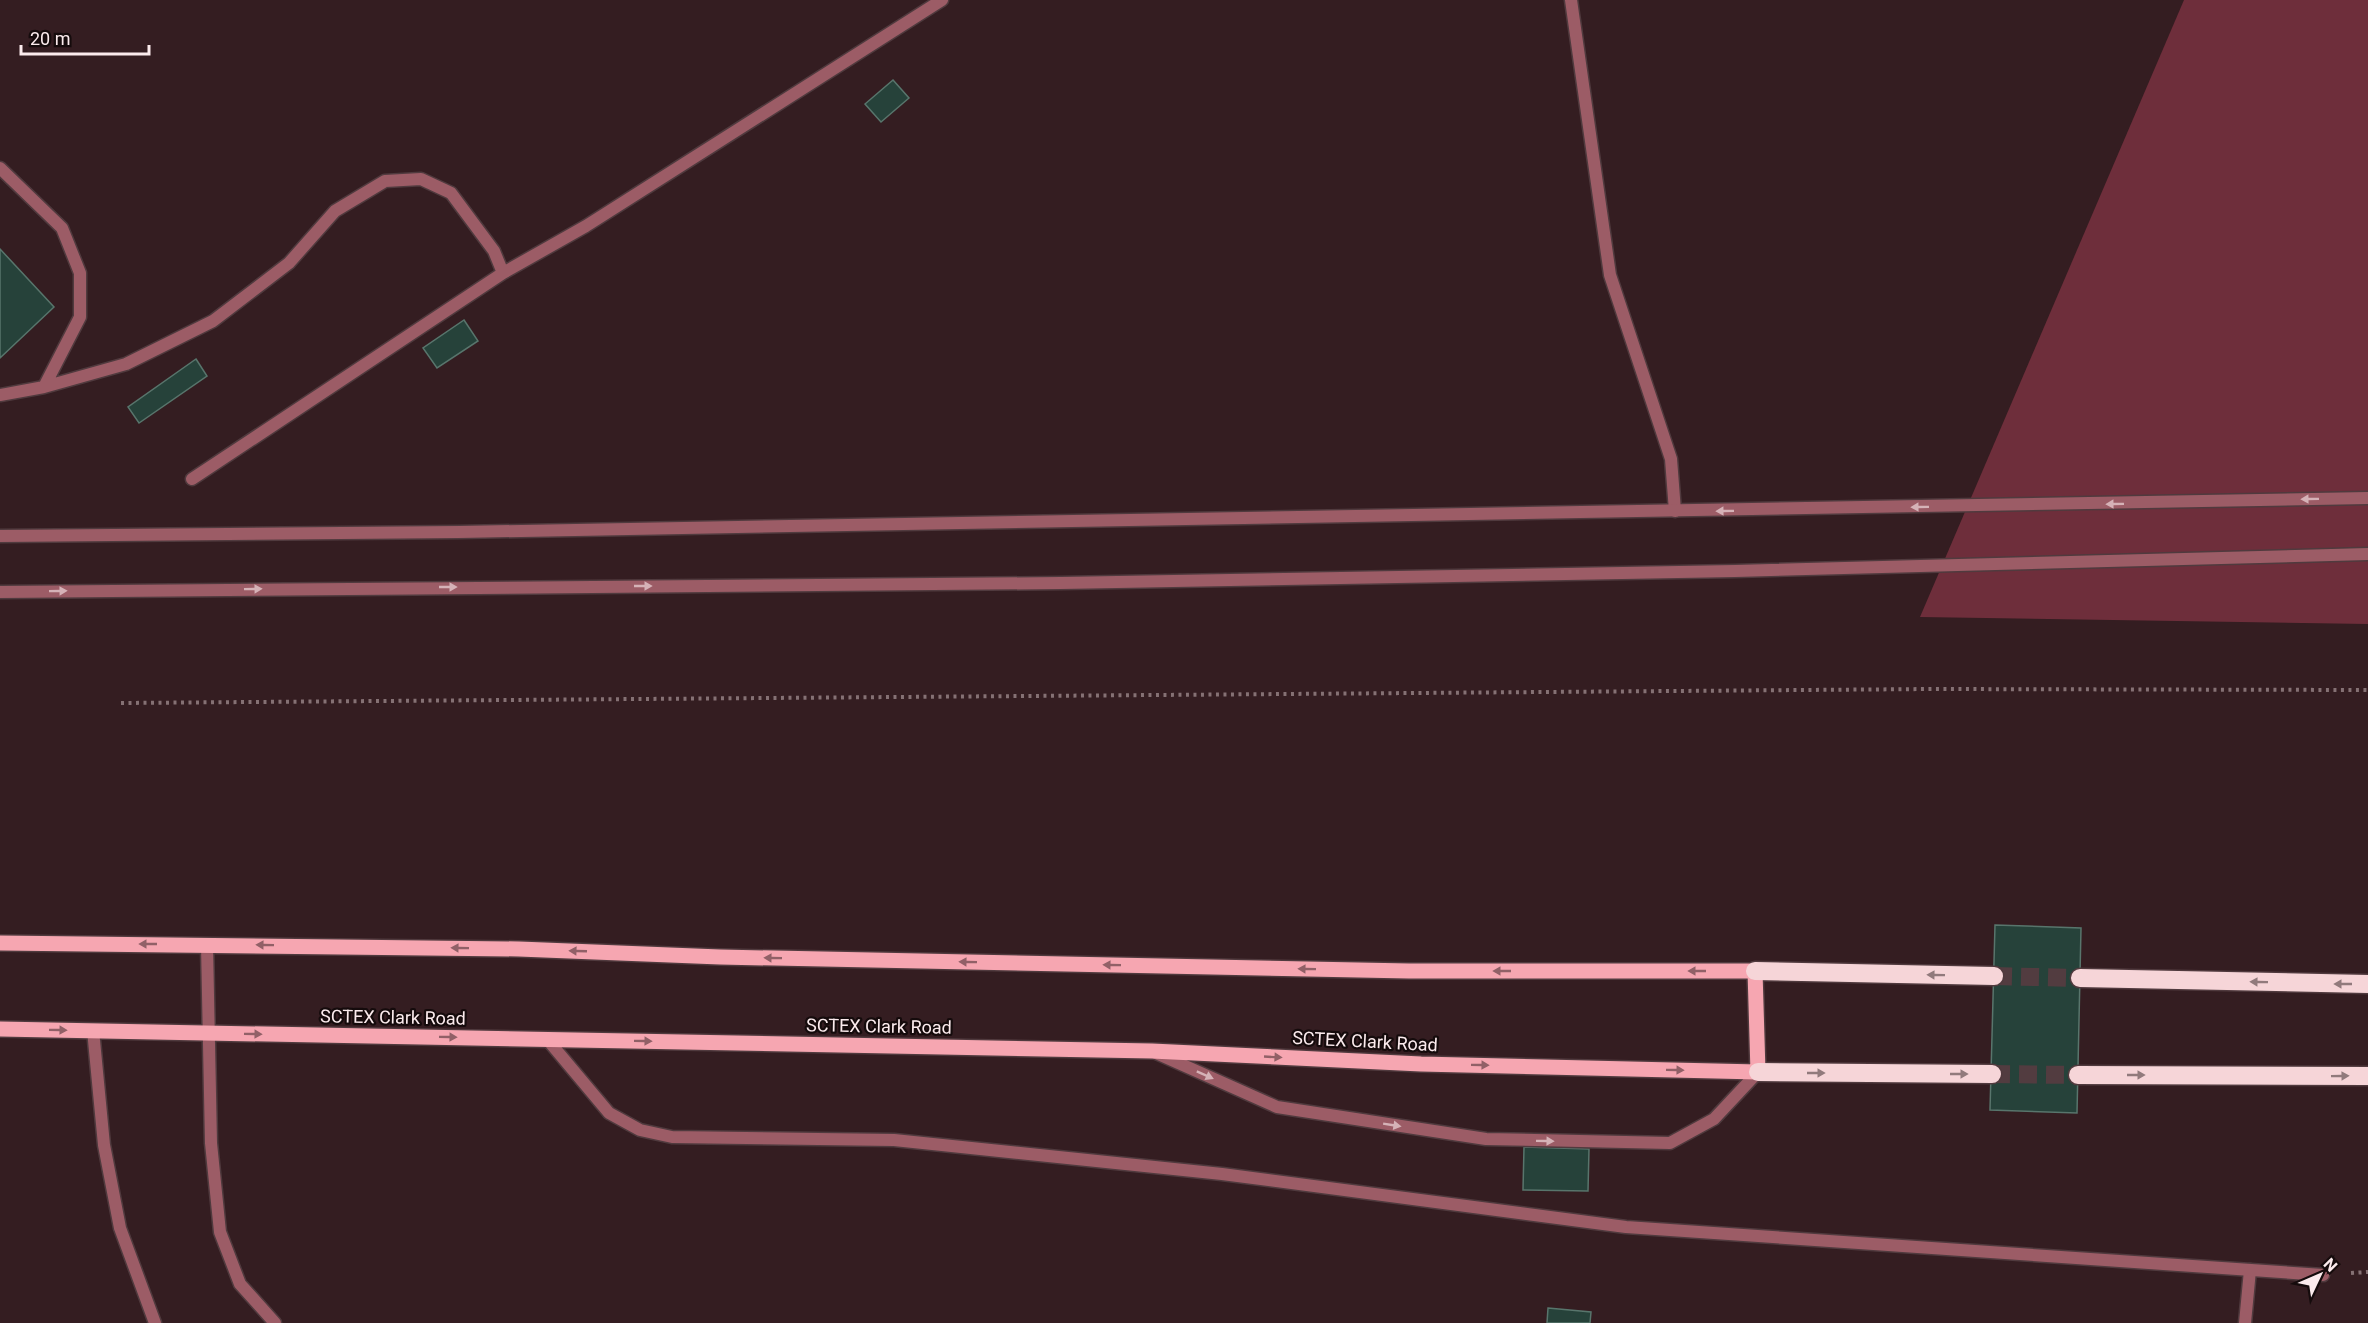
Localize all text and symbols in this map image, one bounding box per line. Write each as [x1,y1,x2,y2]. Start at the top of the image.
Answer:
scale bar [21,18,148,56]
text: 20 m [30,28,70,49]
one-way arrow [2300,494,2319,504]
one-way arrow [2105,499,2124,509]
one-way arrow [1910,503,1929,512]
one-way arrow [1715,506,1734,515]
one-way arrow [634,581,653,591]
one-way arrow [439,582,458,592]
one-way arrow [244,584,263,594]
one-way arrow [49,586,68,596]
one-way arrow [139,939,158,949]
one-way arrow [256,940,275,950]
one-way arrow [451,943,470,953]
one-way arrow [569,947,588,956]
one-way arrow [764,953,783,963]
one-way arrow [959,957,978,967]
one-way arrow [1102,960,1121,969]
one-way arrow [1297,964,1316,973]
one-way arrow [1492,966,1511,976]
one-way arrow [1687,966,1706,976]
one-way arrow [1926,970,1945,980]
one-way arrow [2250,977,2269,987]
one-way arrow [2333,979,2352,989]
street label: SCTEX Clark Road [320,1005,466,1029]
street label: SCTEX Clark Road [806,1014,952,1038]
one-way arrow [49,1025,68,1035]
street label: SCTEX Clark Road [1292,1027,1438,1055]
one-way arrow [244,1029,263,1038]
one-way arrow [439,1033,458,1042]
one-way arrow [634,1036,653,1046]
one-way arrow [1264,1052,1283,1061]
one-way arrow [1470,1061,1489,1070]
one-way arrow [1665,1065,1684,1075]
one-way arrow [1807,1068,1826,1078]
one-way arrow [1950,1069,1969,1079]
one-way arrow [1197,1070,1214,1079]
one-way arrow [2127,1070,2146,1080]
one-way arrow [2331,1071,2350,1081]
one-way arrow [1383,1120,1402,1129]
one-way arrow [1535,1136,1554,1145]
north arrow [2290,1245,2350,1305]
text: N [2320,1254,2341,1276]

